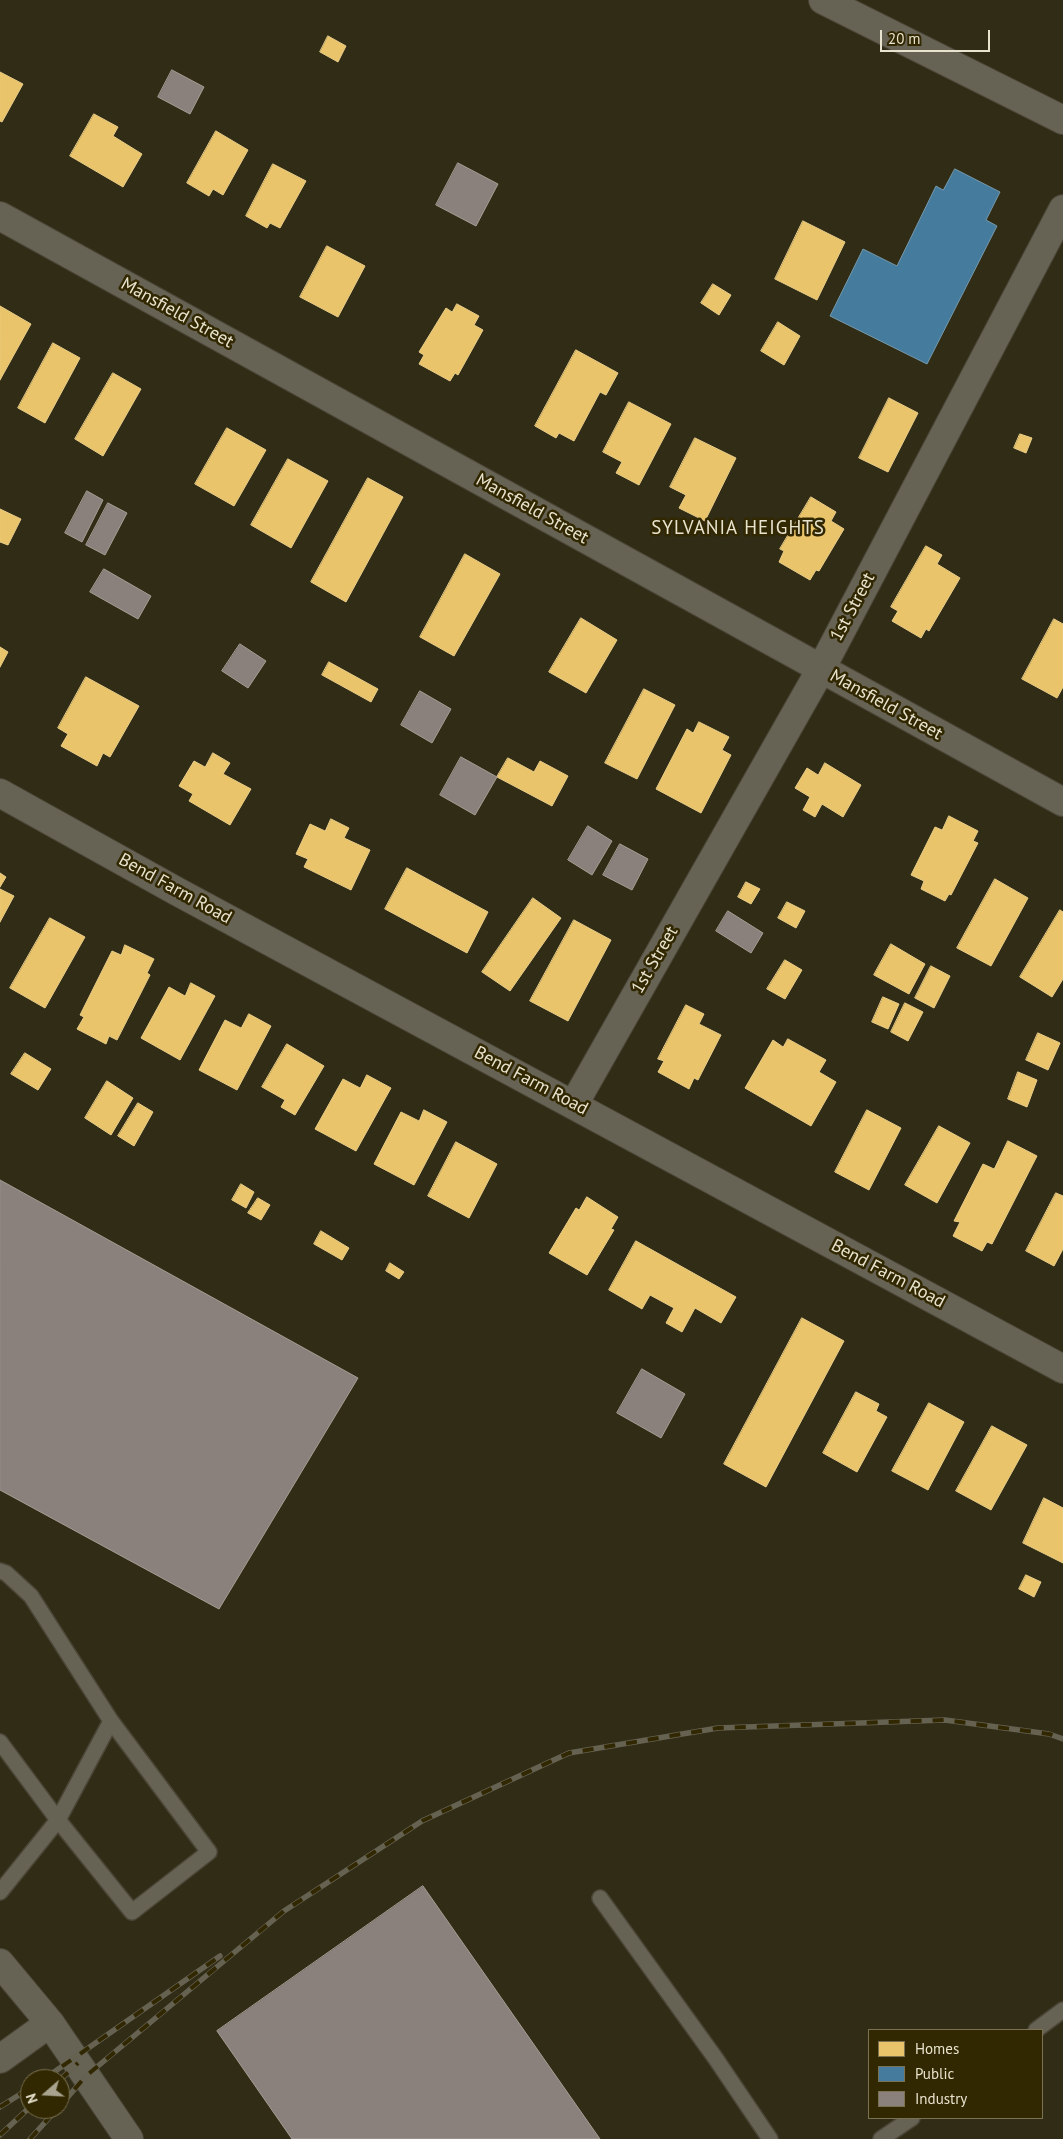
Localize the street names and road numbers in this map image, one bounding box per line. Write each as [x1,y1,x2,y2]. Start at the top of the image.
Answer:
street label: Mansfield Street [117,273,237,353]
street label: Mansfield Street [472,469,592,549]
street label: 1st Street [826,569,880,645]
street label: Mansfield Street [826,665,946,745]
street label: Bend Farm Road [115,849,235,929]
street label: 1st Street [627,922,683,998]
street label: Bend Farm Road [470,1042,592,1120]
street label: Bend Farm Road [827,1235,949,1313]

